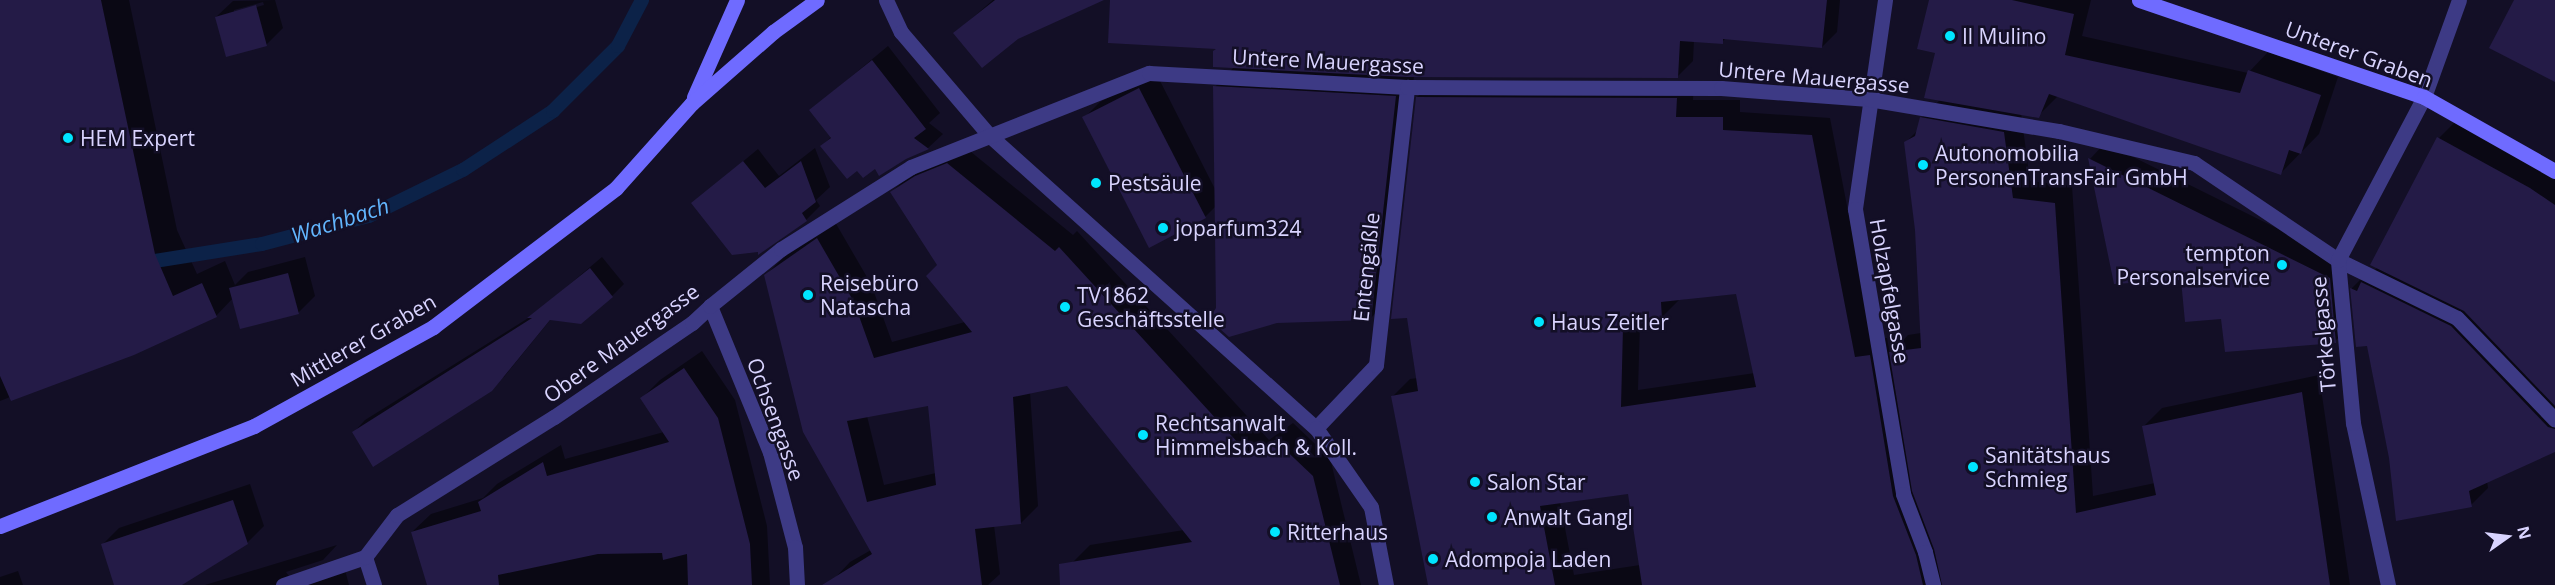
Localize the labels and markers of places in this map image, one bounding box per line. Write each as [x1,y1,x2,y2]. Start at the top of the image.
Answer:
place label: Il Mulino [1962,23,2047,49]
marker: Il Mulino [1943,29,1957,43]
place label: HEM Expert [80,125,195,151]
marker: HEM Expert [61,131,75,145]
place label: Autonomobilia PersonenTransFair GmbH [1935,140,2188,190]
marker: Autonomobilia PersonenTransFair GmbH [1916,158,1930,172]
place label: Pestsäule [1108,170,1202,196]
marker: Pestsäule [1089,176,1103,190]
place label: joparfum324 [1175,215,1301,241]
marker: joparfum324 [1156,221,1170,235]
place label: tempton Personalservice [2116,240,2270,290]
marker: tempton Personalservice [2275,258,2289,272]
place label: Reisebüro Natascha [820,270,919,320]
place label: TV1862 Geschäftsstelle [1077,282,1225,332]
marker: Reisebüro Natascha [801,288,815,302]
marker: TV1862 Geschäftsstelle [1058,300,1072,314]
place label: Haus Zeitler [1551,309,1669,335]
marker: Haus Zeitler [1532,315,1546,329]
place label: Rechtsanwalt Himmelsbach & Koll. [1155,410,1357,460]
marker: Rechtsanwalt Himmelsbach & Koll. [1136,428,1150,442]
place label: Sanitätshaus Schmieg [1985,442,2110,492]
marker: Sanitätshaus Schmieg [1966,460,1980,474]
place label: Salon Star [1487,469,1586,495]
marker: Salon Star [1468,475,1482,489]
place label: Anwalt Gangl [1504,504,1633,530]
marker: Anwalt Gangl [1485,510,1499,524]
place label: Ritterhaus [1287,519,1388,545]
marker: Ritterhaus [1268,525,1282,539]
place label: Adompoja Laden [1445,546,1611,572]
marker: Adompoja Laden [1426,552,1440,566]

